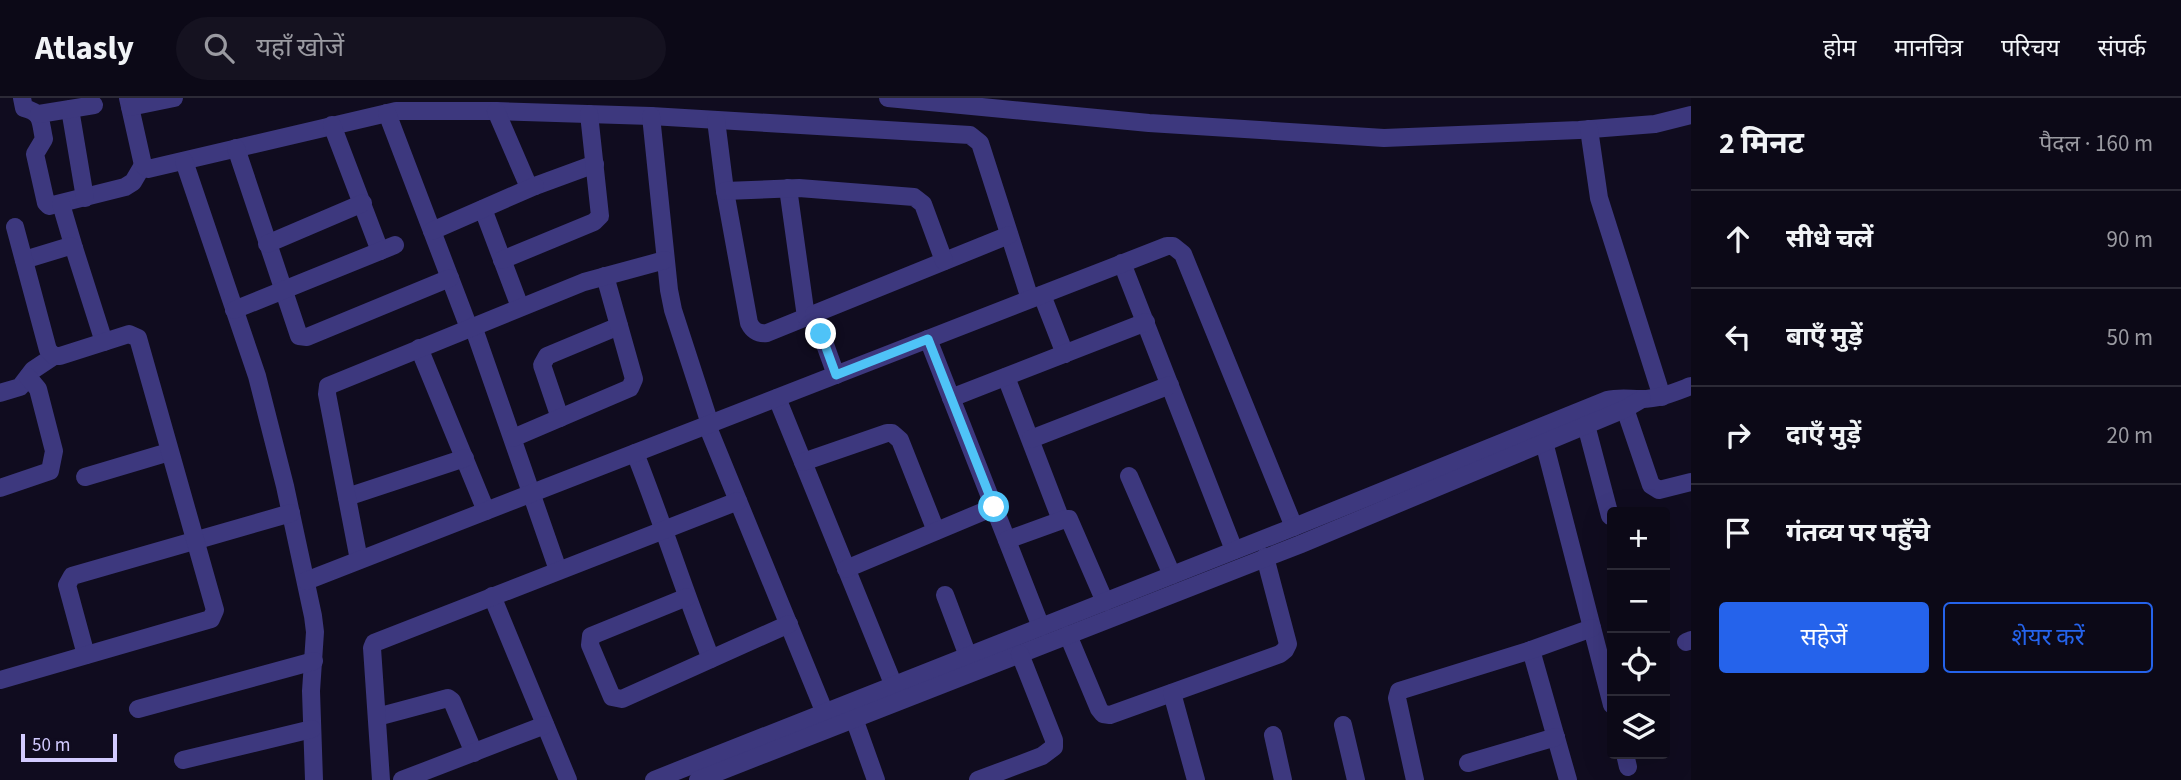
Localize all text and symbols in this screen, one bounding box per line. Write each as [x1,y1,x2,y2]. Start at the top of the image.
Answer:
search box [176,17,666,80]
text: Atlasly [35,25,134,72]
icon: search [200,29,238,67]
text: यहाँ खोजें [256,29,344,66]
text: होम [1823,31,1856,66]
text: मानचित्र [1894,31,1963,66]
text: परिचय [2001,31,2060,66]
text: संपर्क [2098,31,2146,66]
text: 2 मिनट [1719,122,1804,165]
text: पैदल · 160 m [2039,127,2153,160]
icon: ahead [1719,220,1757,258]
text: सीधे चलें [1786,220,1873,257]
text: 90 m [2106,223,2153,256]
route end [805,318,836,349]
icon: left [1719,318,1757,356]
text: बाएँ मुड़ें [1786,318,1863,355]
text: 50 m [2106,321,2153,354]
icon: right [1719,416,1757,454]
text: दाएँ मुड़ें [1786,416,1861,453]
text: 20 m [2106,419,2153,452]
route start [978,491,1009,522]
map controls [1607,507,1670,759]
button: + [1607,507,1670,570]
icon: arrive [1719,514,1757,552]
text: गंतव्य पर पहुँचे [1786,514,1930,551]
button: − [1607,570,1670,633]
button: सहेजें [1719,602,1929,673]
button: शेयर करें [1943,602,2153,673]
button: locate [1607,633,1670,696]
button: layers [1607,696,1670,759]
scale bar [21,731,117,763]
text: 50 m [32,732,70,759]

